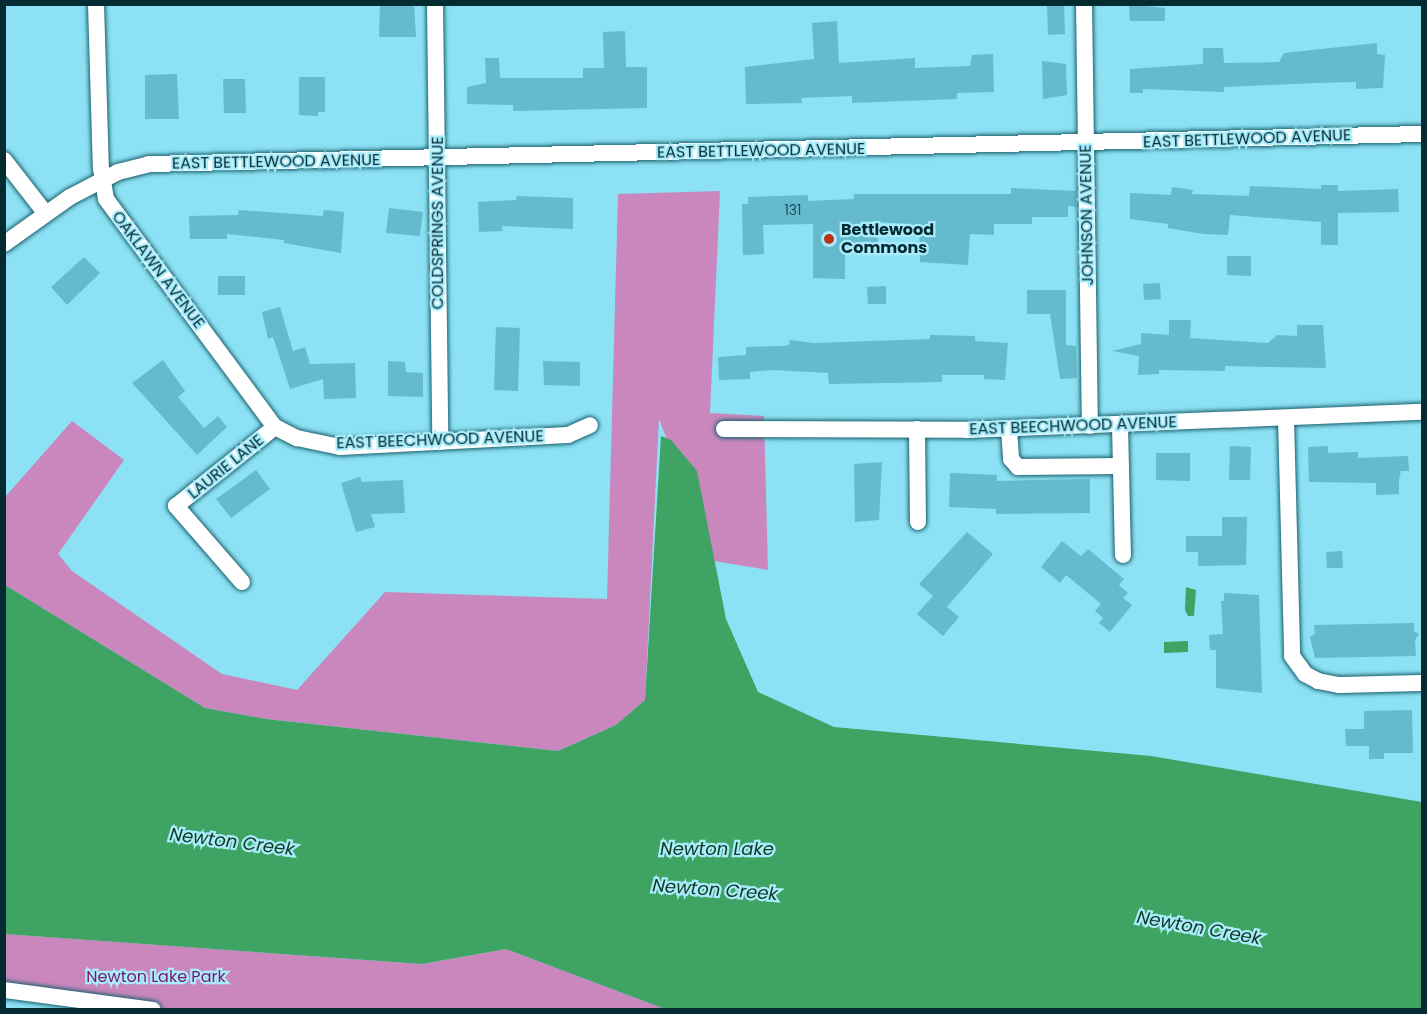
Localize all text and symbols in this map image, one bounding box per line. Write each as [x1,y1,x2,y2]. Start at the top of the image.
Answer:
street label: EAST BETTLEWOOD AVENUE [1143,126,1351,152]
street label: COLDSPRINGS AVENUE [428,137,448,309]
street label: EAST BETTLEWOOD AVENUE [657,140,865,162]
street label: JOHNSON AVENUE [1076,144,1098,286]
street label: EAST BETTLEWOOD AVENUE [172,151,380,173]
house number: 131 [784,202,802,218]
street label: OAKLAWN AVENUE [108,208,208,332]
place label: Bettlewood Commons [841,220,934,258]
marker: Bettlewood Commons [822,232,836,246]
street label: EAST BEECHWOOD AVENUE [969,413,1177,439]
street label: EAST BEECHWOOD AVENUE [336,427,544,453]
street label: LAURIE LANE [184,431,268,503]
water label: Newton Creek [168,824,296,860]
water label: Newton Lake [660,838,774,860]
water label: Newton Creek [652,875,778,905]
water label: Newton Creek [1135,906,1263,950]
park label: Newton Lake Park [86,967,226,987]

